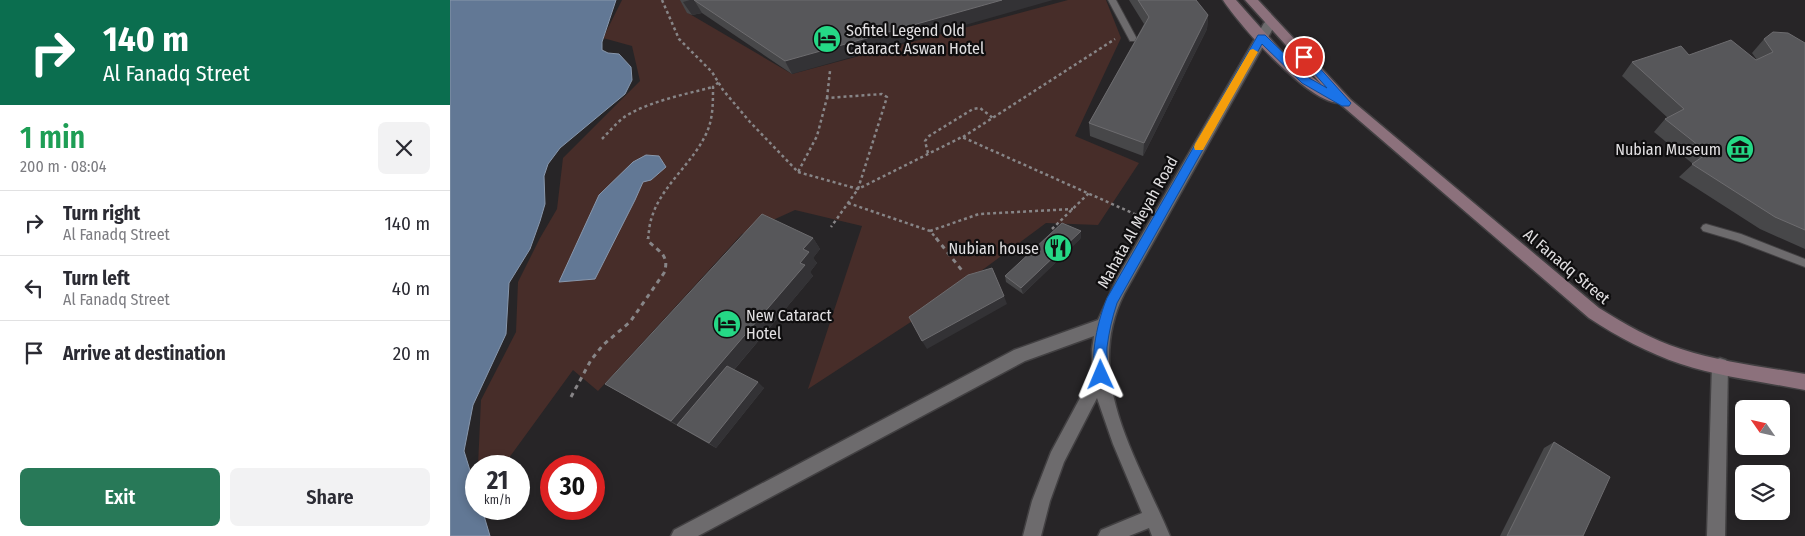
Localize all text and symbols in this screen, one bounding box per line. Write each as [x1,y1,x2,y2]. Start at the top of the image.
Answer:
text: 140 m [103,18,189,60]
icon: right [20,20,85,85]
place label: Sofitel Legend Old Cataract Aswan Hotel [846,21,984,58]
hotel icon: Sofitel Legend Old Cataract Aswan Hotel [812,24,842,54]
pin [1283,36,1325,78]
icon: arrive [1290,43,1318,71]
text: Al Fanadq Street [103,60,250,87]
text: 1 min [20,120,85,156]
button: close [378,122,430,174]
museum icon: Nubian Museum [1725,134,1755,164]
place label: Nubian Museum [1615,140,1721,159]
street label: Mahata Al Meyah Road [1093,153,1182,292]
text: 200 m · 08:04 [20,157,107,176]
text: Turn right [63,202,140,225]
icon: right [20,209,48,237]
text: 140 m [384,212,430,235]
text: Al Fanadq Street [63,225,170,244]
street label: Al Fanadq Street [1520,225,1614,308]
restaurant icon: Nubian house [1043,233,1073,263]
place label: Nubian house [948,239,1039,258]
text: Turn left [63,267,130,290]
icon: left [20,274,48,302]
text: 40 m [392,277,430,300]
text: Al Fanadq Street [63,290,170,309]
place label: New Cataract Hotel [746,306,832,343]
hotel icon: New Cataract Hotel [712,309,742,339]
icon: arrive [20,339,48,367]
text: Arrive at destination [63,342,226,365]
text: 20 m [393,342,430,365]
position arrow [1074,348,1126,400]
north arrow [1735,400,1790,455]
map controls [1735,400,1790,520]
speed limit sign: 30 [540,455,605,520]
button: layers [1735,465,1790,520]
text: 21 [487,466,508,496]
button: Exit [20,468,220,526]
button: Share [230,468,430,526]
text: km/h [484,493,511,507]

